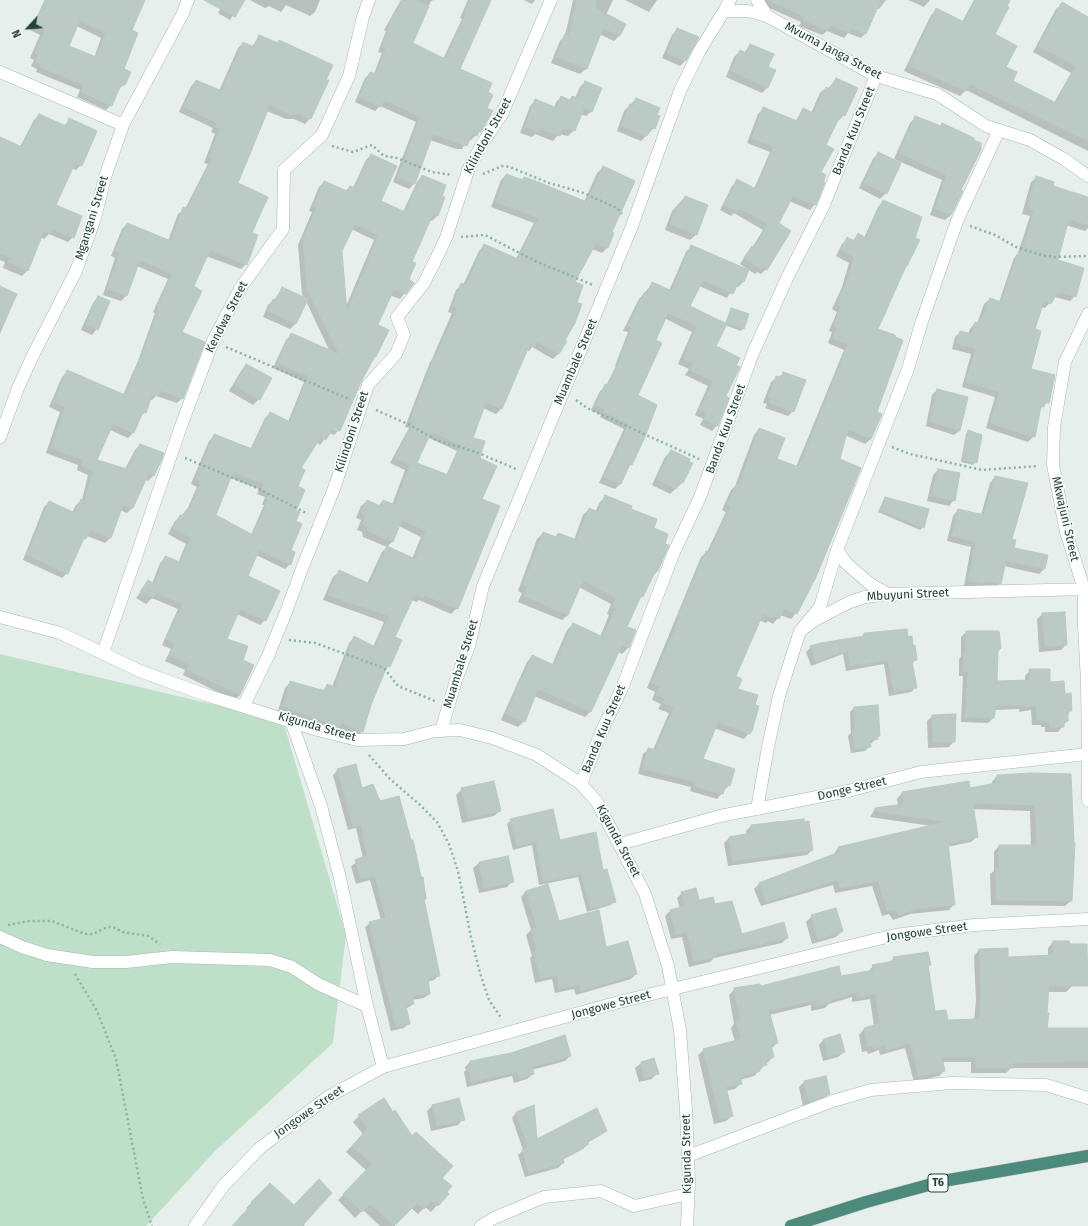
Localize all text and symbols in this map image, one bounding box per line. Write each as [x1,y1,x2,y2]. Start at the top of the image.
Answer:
north arrow [8,8,48,48]
street label: Mvuma Janga Street [782,19,884,83]
text: N [9,27,24,40]
street label: Banda Kuu Street [830,85,878,177]
street label: Kilindoni Street [461,95,515,177]
street label: Mgangani Street [72,174,112,262]
street label: Kendwa Street [203,279,251,355]
street label: Muambale Street [551,317,601,407]
street label: Banda Kuu Street [703,382,749,476]
street label: Kilindoni Street [332,389,372,475]
street label: Mkwajuni Street [1048,475,1082,563]
street label: Mbuyuni Street [866,586,950,604]
street label: Muambale Street [441,618,481,710]
street label: Banda Kuu Street [579,683,629,775]
street label: Kigunda Street [277,709,357,745]
street label: Donge Street [816,774,888,804]
street label: Kigunda Street [593,802,643,880]
street label: Jongowe Street [886,919,968,945]
street label: Jongowe Street [570,987,652,1023]
street label: Jongowe Street [271,1083,347,1141]
street label: Kigunda Street [679,1114,695,1194]
road number: T6 [928,1174,948,1192]

